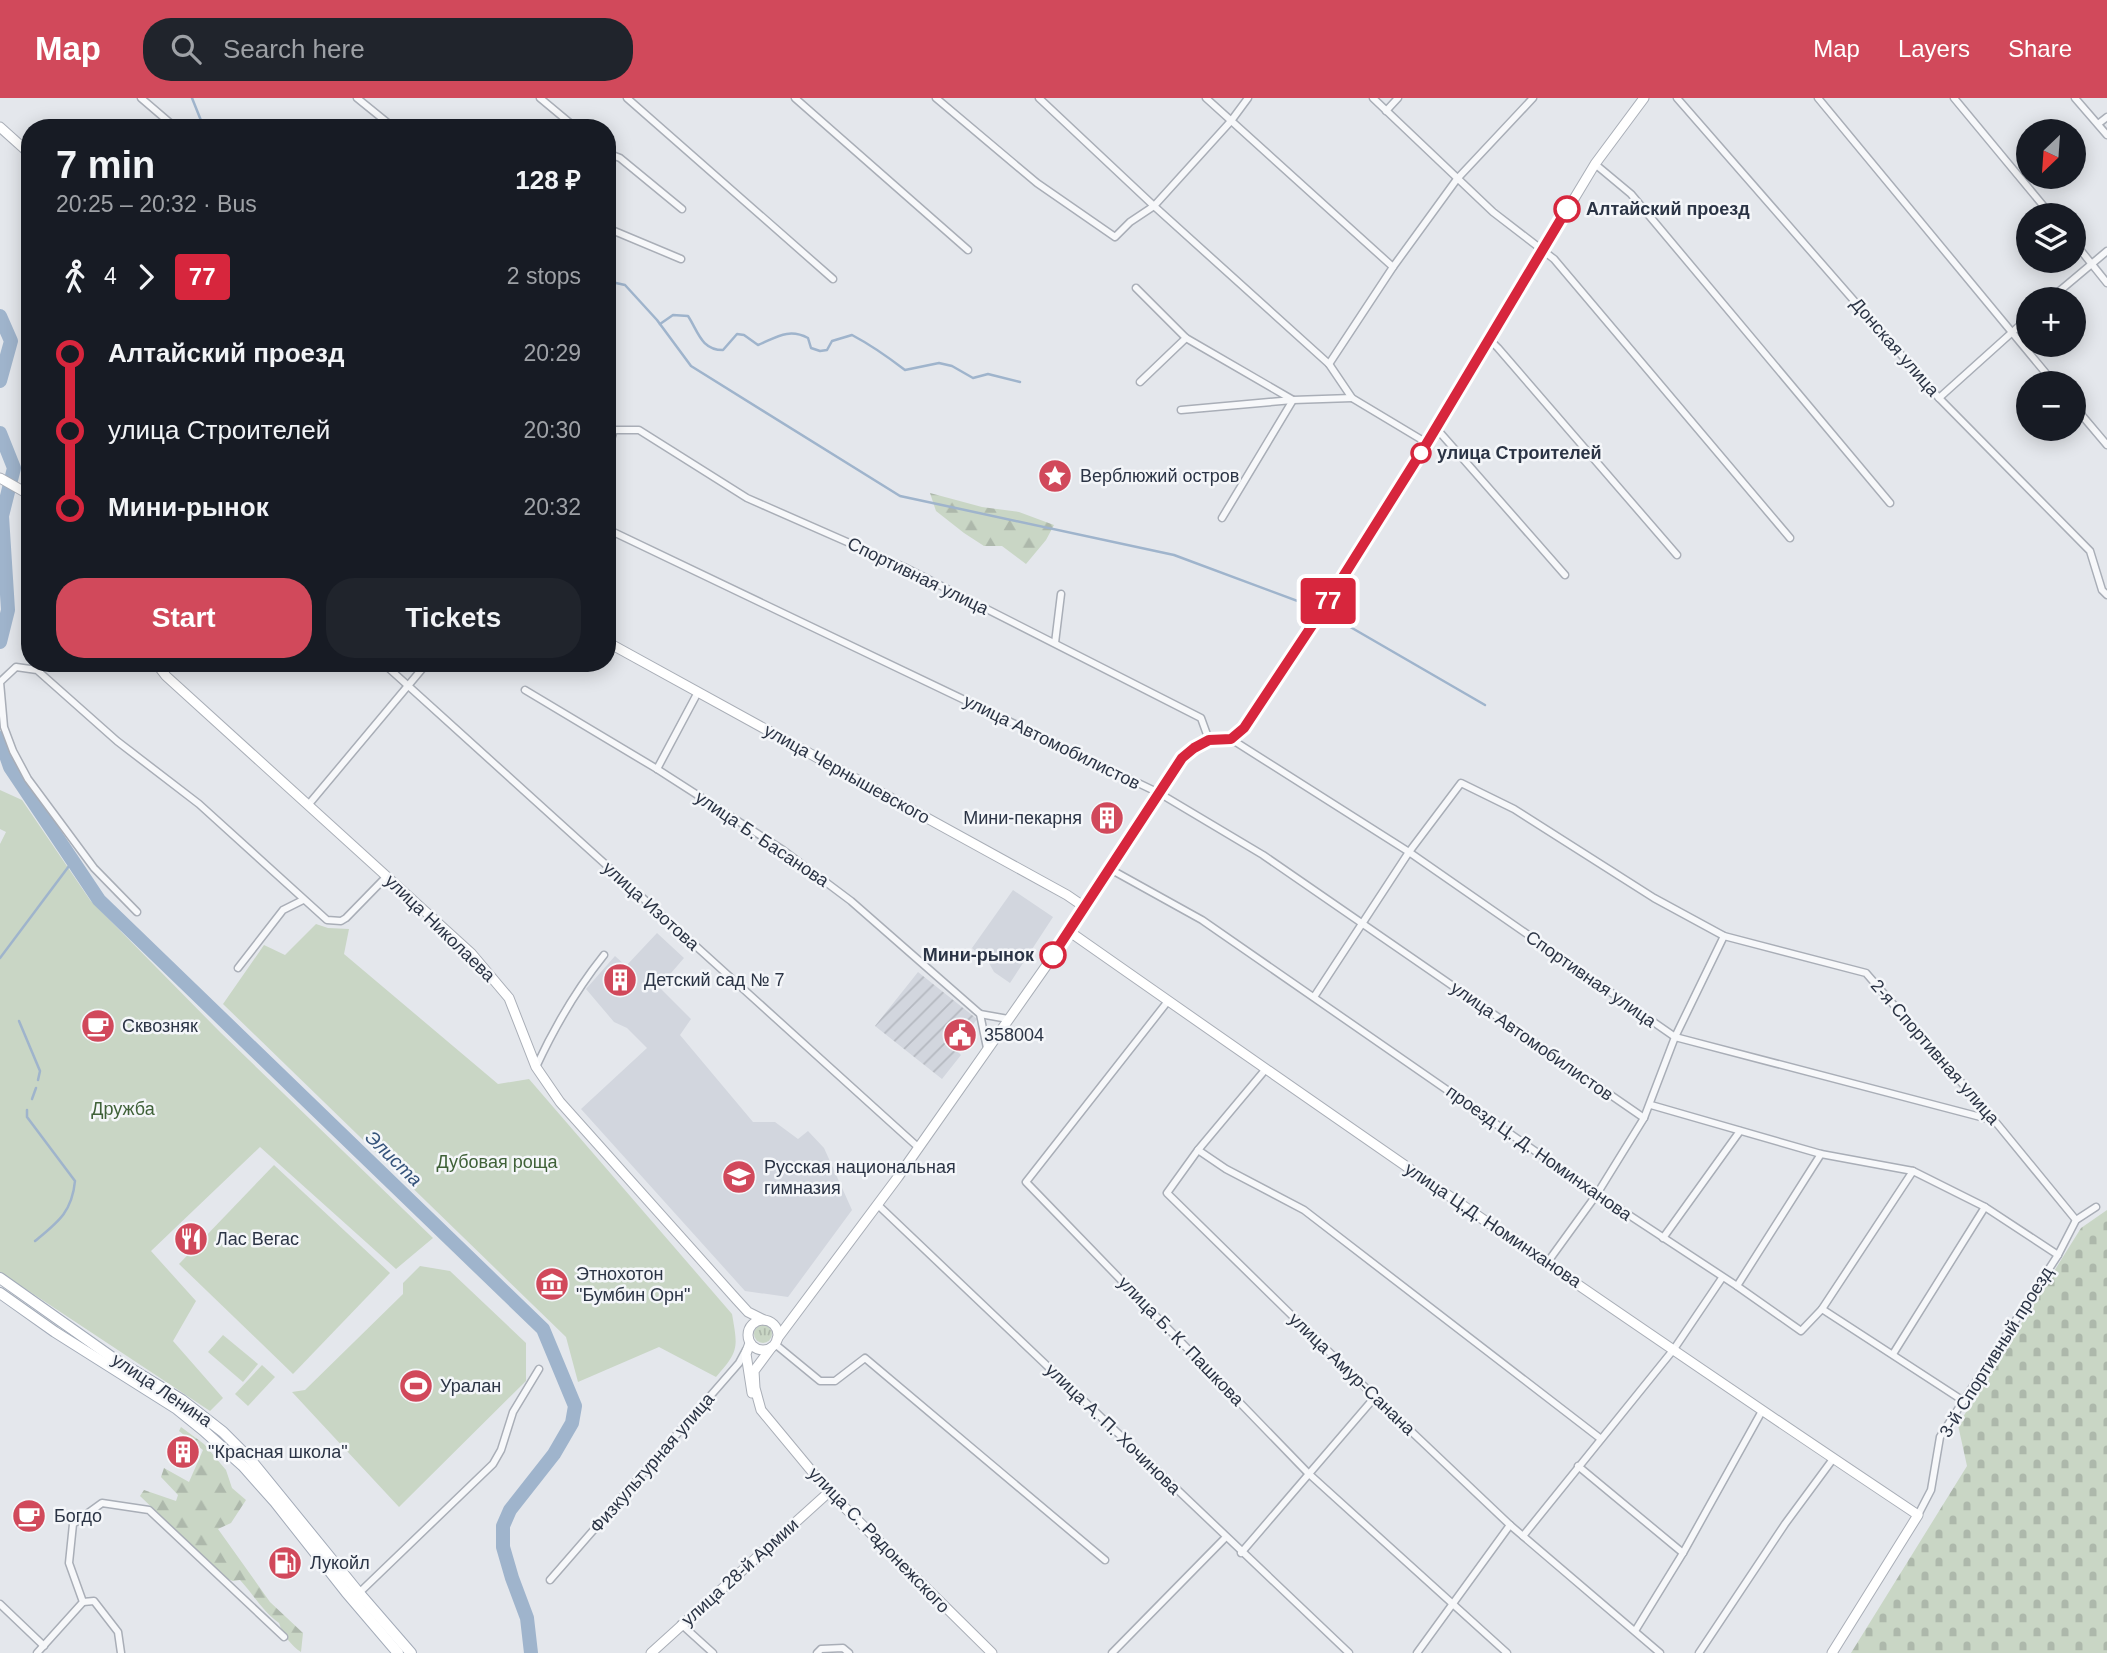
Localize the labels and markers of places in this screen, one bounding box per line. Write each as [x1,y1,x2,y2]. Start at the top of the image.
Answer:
marker: Алтайский проезд [1554,196,1580,222]
place label: Алтайский проезд [1586,199,1750,219]
marker: улица Строителей [1411,443,1431,463]
place label: улица Строителей [1437,443,1602,463]
place icon: Верблюжий остров [1036,457,1074,495]
place label: Верблюжий остров [1080,466,1239,486]
building icon: Мини-пекарня [1088,799,1126,837]
place label: Мини-пекарня [963,808,1082,828]
marker: Мини-рынок [1040,942,1066,968]
place label: Мини-рынок [923,945,1035,965]
building icon: Детский сад № 7 [601,961,639,999]
place label: Детский сад № 7 [644,970,784,990]
cafe icon: Сквозняк [79,1007,117,1045]
place label: Сквозняк [122,1016,198,1036]
public building icon: 358004 [941,1016,979,1054]
place label: 358004 [984,1025,1044,1045]
place label: Русская национальная гимназия [764,1157,956,1198]
school or university icon: Русская национальная гимназия [720,1158,758,1196]
restaurant icon: Лас Вегас [172,1220,210,1258]
place label: Лас Вегас [216,1229,299,1249]
place label: Этнохотон "Бумбин Орн" [576,1264,690,1305]
museum icon: Этнохотон "Бумбин Орн" [533,1265,571,1303]
sports icon: Уралан [397,1367,435,1405]
place label: Уралан [440,1376,501,1396]
building icon: "Красная школа" [164,1433,202,1471]
place label: "Красная школа" [208,1442,348,1462]
cafe icon: Богдо [10,1497,48,1535]
place label: Богдо [54,1506,102,1526]
fuel station icon: Лукойл [266,1544,304,1582]
place label: Лукойл [310,1553,370,1573]

